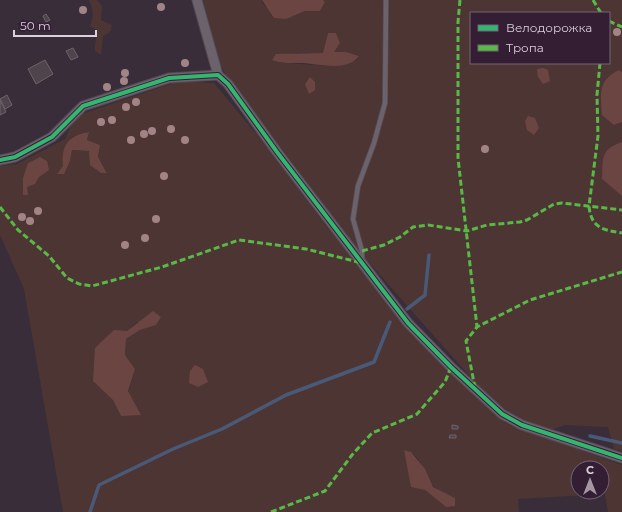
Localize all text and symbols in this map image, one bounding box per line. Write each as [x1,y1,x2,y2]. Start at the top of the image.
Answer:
scale bar [14,12,96,38]
legend [470,12,610,64]
text: 50 m [20,18,51,33]
text: Велодорожка [506,20,592,35]
text: Тропа [506,40,544,55]
north arrow [570,460,610,500]
text: С [586,463,594,477]

